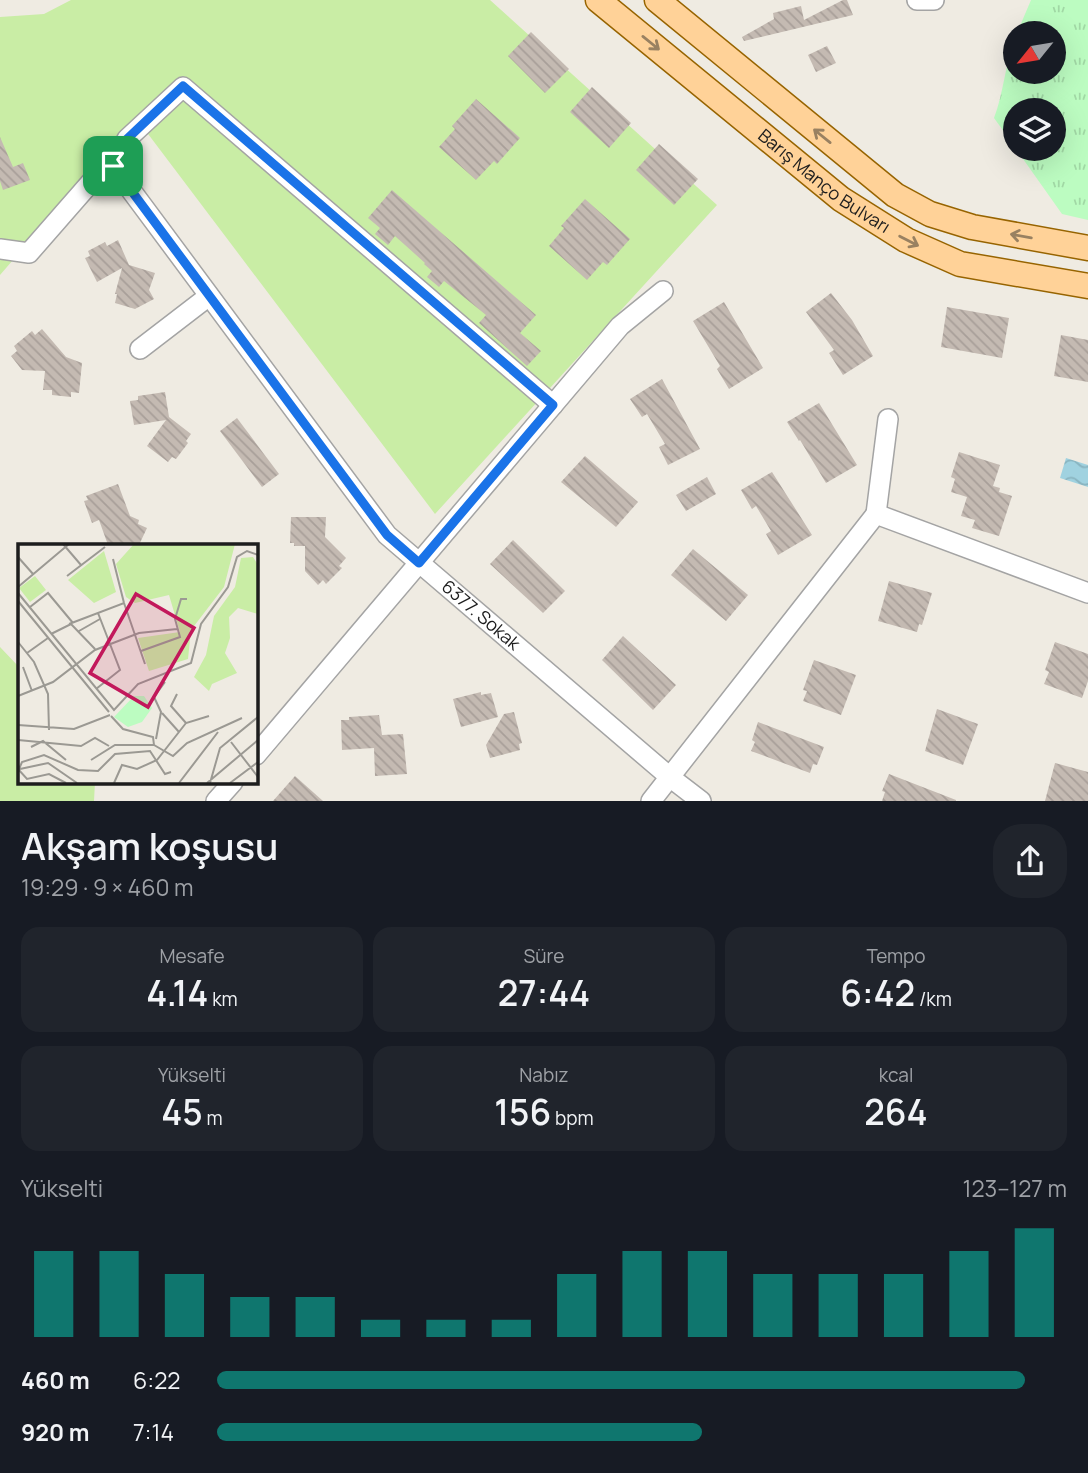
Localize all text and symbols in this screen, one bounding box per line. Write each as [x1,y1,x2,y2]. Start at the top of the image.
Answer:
north arrow [1003,21,1066,84]
map controls [1003,21,1066,161]
one-way arrow [642,36,660,51]
button: layers [1003,98,1066,161]
street label: Barış Manço Bulvarı [754,123,895,238]
one-way arrow [813,128,831,144]
pin [83,136,143,196]
icon: arrive [94,147,132,185]
one-way arrow [1010,229,1033,242]
one-way arrow [898,234,919,248]
inset map [18,544,257,783]
street label: 6377. Sokak [437,574,527,656]
text: Akşam koşusu [21,819,278,871]
button: share [993,824,1067,898]
text: 19:29 · 9 × 460 m [21,871,194,903]
text: Mesafe [159,943,225,969]
text: Süre [524,943,564,969]
text: Tempo [866,943,926,969]
text: 4.14 [146,969,208,1017]
text: 27:44 [498,969,590,1017]
text: 6:42 [840,969,915,1017]
text: km [208,986,238,1012]
text: /km [915,986,952,1012]
text: Yükselti [158,1062,226,1088]
text: Nabız [519,1062,569,1088]
text: kcal [879,1062,913,1088]
text: 45 [161,1088,203,1136]
text: 156 [494,1088,551,1136]
text: 264 [864,1088,928,1136]
text: m [203,1105,223,1131]
text: bpm [551,1105,594,1131]
text: Yükselti [21,1172,103,1204]
text: 123–127 m [963,1172,1067,1204]
text: 460 m [21,1364,90,1396]
text: 6:22 [133,1364,180,1396]
text: 920 m [21,1416,89,1448]
text: 7:14 [133,1416,174,1448]

